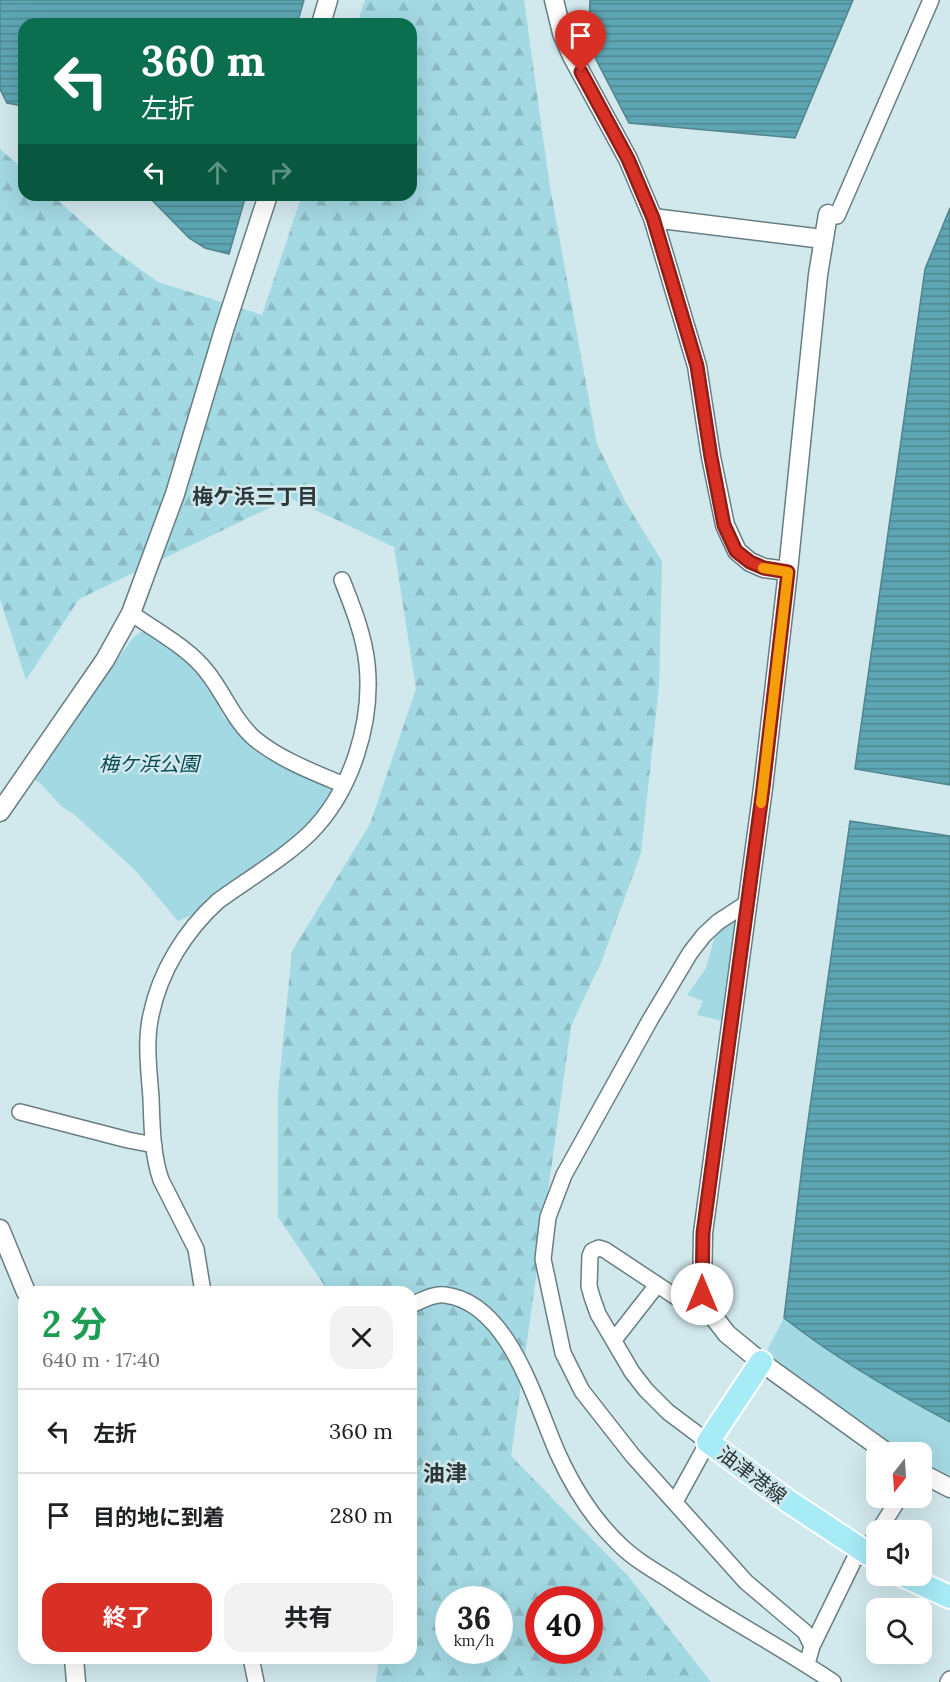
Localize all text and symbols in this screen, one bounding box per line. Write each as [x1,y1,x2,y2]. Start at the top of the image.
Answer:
pin [555,10,606,72]
icon: arrive [564,19,597,52]
text: 360 m [141,34,265,88]
icon: left [42,42,120,120]
text: 左折 [141,91,195,125]
icon: left [138,156,171,189]
icon: ahead [201,156,234,189]
icon: right [264,156,297,189]
district label: 梅ケ浜三丁目 [192,483,318,510]
park label: 梅ケ浜公園 [99,751,202,776]
position arrow [670,1262,734,1326]
text: 2 分 [42,1301,107,1347]
button: close [330,1306,393,1369]
text: 640 m · 17:40 [42,1347,160,1372]
icon: left [42,1415,75,1448]
text: 360 m [329,1417,393,1445]
text: 左折 [93,1419,137,1447]
street label: 油津港線 [713,1441,792,1509]
north arrow [866,1442,932,1508]
map controls [866,1442,932,1664]
district label: 油津 [423,1459,467,1487]
icon: arrive [42,1499,75,1532]
text: 280 m [330,1501,393,1529]
text: 目的地に到着 [93,1503,225,1531]
button: sound [866,1520,932,1586]
button: 終了 [42,1583,212,1652]
button: 共有 [224,1583,393,1652]
speed limit sign: 40 [525,1586,603,1664]
button: search [866,1598,932,1664]
text: 36 [457,1599,491,1637]
text: km/h [454,1631,494,1650]

